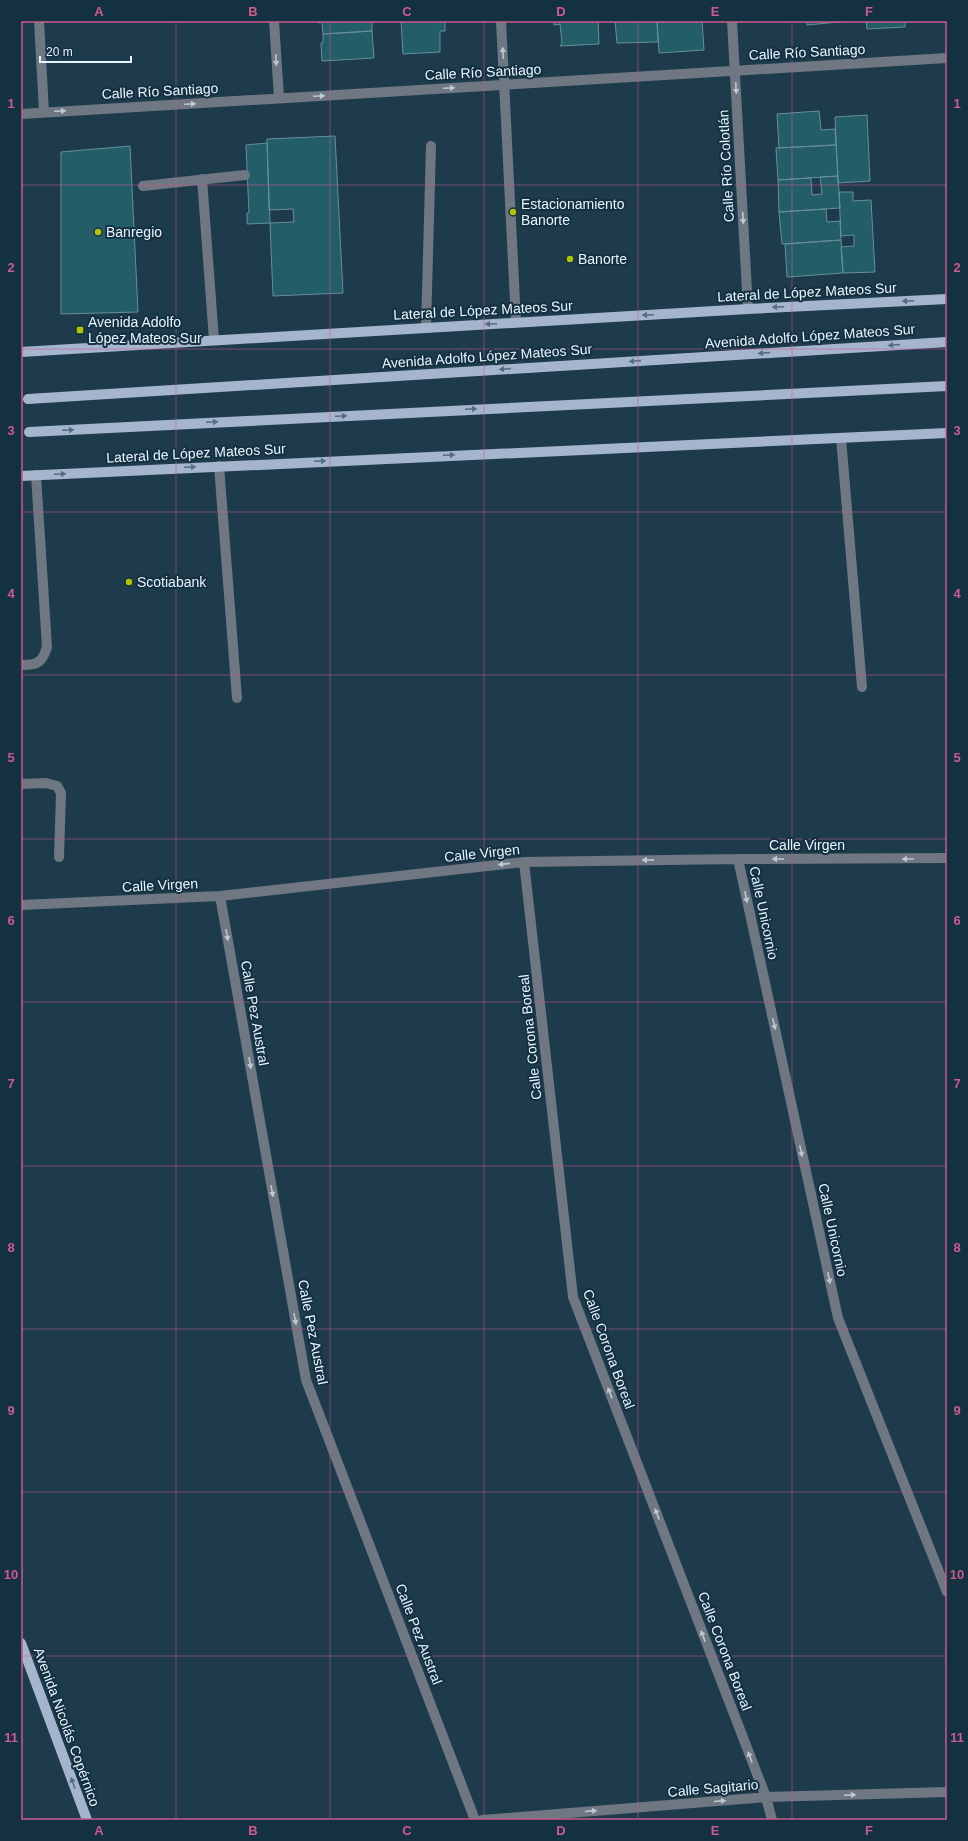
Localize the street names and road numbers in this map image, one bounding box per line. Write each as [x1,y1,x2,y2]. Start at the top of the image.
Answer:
street label: Calle Río Santiago [748,41,866,63]
street label: Calle Río Santiago [424,61,542,83]
street label: Calle Río Santiago [101,80,219,102]
street label: Calle Río Colotlán [715,109,737,223]
street label: Lateral de López Mateos Sur [717,279,898,305]
street label: Lateral de López Mateos Sur [393,297,574,323]
street label: Avenida Adolfo López Mateos Sur [704,321,916,351]
street label: Avenida Adolfo López Mateos Sur [381,341,593,371]
street label: Lateral de López Mateos Sur [106,440,287,466]
street label: Calle Virgen [769,837,845,853]
street label: Calle Virgen [443,841,521,865]
street label: Calle Unicornio [746,865,782,961]
street label: Calle Virgen [122,875,198,895]
street label: Calle Pez Austral [238,959,272,1067]
street label: Calle Corona Boreal [515,973,545,1101]
street label: Calle Unicornio [815,1182,851,1278]
street label: Calle Pez Austral [295,1278,331,1386]
street label: Calle Corona Boreal [580,1287,638,1411]
street label: Calle Pez Austral [392,1581,446,1687]
street label: Calle Corona Boreal [695,1589,755,1713]
street label: Avenida Nicolás Copérnico [31,1645,103,1809]
street label: Calle Sagitario [667,1776,759,1800]

